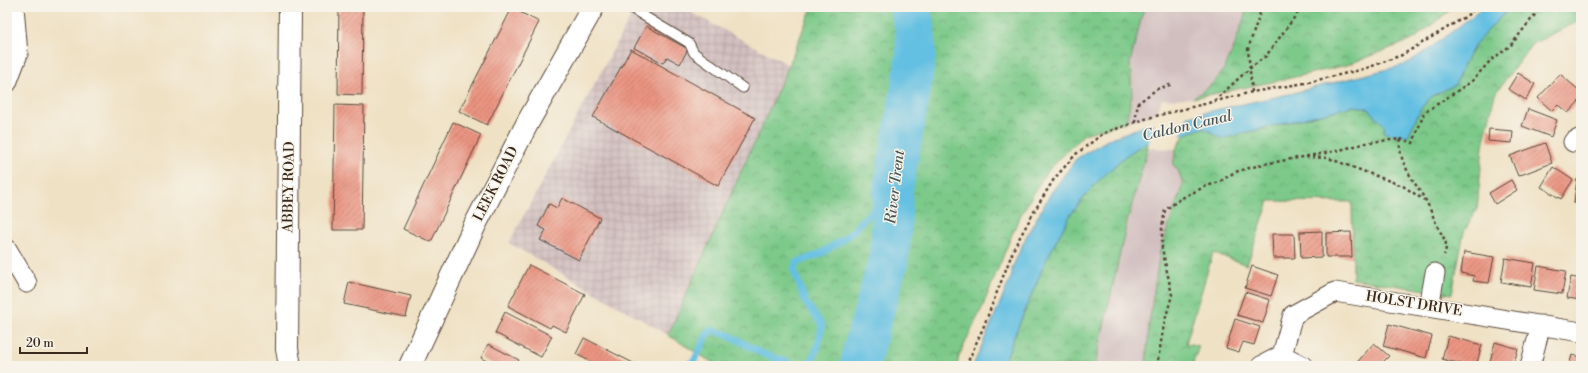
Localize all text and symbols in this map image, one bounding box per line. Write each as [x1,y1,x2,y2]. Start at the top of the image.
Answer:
water label: Caldon Canal [1140,106,1234,146]
street label: ABBEY ROAD [279,141,299,234]
street label: LEEK ROAD [469,143,523,225]
water label: River Trent [881,148,909,226]
street label: HOLST DRIVE [1364,287,1464,321]
scale bar [20,329,87,355]
text: 20 m [26,336,54,351]

